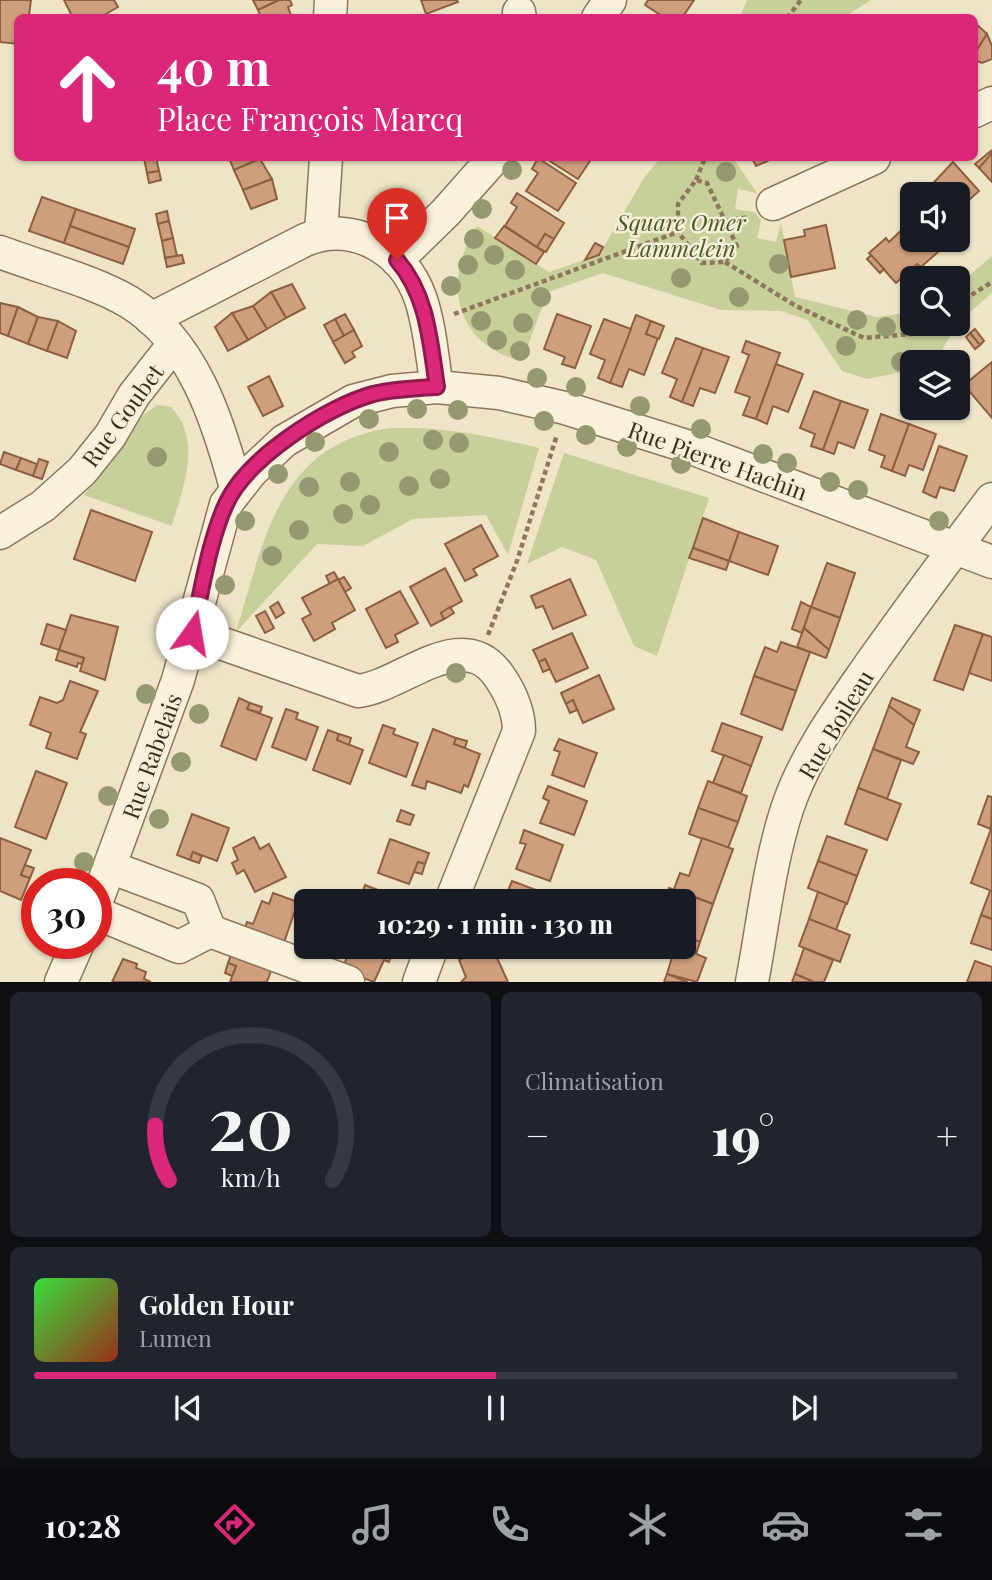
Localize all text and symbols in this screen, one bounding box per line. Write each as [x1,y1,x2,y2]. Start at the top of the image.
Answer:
text: 40 m [157,33,270,98]
icon: ahead [42,42,133,133]
text: Place François Marcq [157,96,463,139]
map controls [900,182,970,420]
button: sound [900,182,970,252]
pin [367,188,427,260]
icon: arrive [378,199,416,237]
park label: Square Omer Lammelein [615,206,747,263]
button: search [900,266,970,336]
button: layers [900,350,970,420]
street label: Rue Goubet [74,356,170,473]
street label: Rue Pierre Hachin [624,413,812,507]
position arrow [155,596,229,670]
street label: Rue Boileau [790,664,880,784]
street label: Rue Rabelais [114,689,188,823]
speed limit sign: 30 [21,868,112,959]
text: 10:29 · 1 min · 130 m [377,906,613,941]
text: Climatisation [525,1065,664,1096]
text: 20 [208,1072,293,1169]
text: 19° [711,1100,774,1169]
text: − [525,1109,550,1160]
text: + [936,1109,958,1160]
text: km/h [221,1160,281,1193]
text: Golden Hour [139,1287,294,1322]
text: Lumen [139,1322,212,1353]
icon: previous [169,1389,207,1427]
icon: pause [477,1389,515,1427]
icon: next [785,1389,823,1427]
icon: directions [210,1500,259,1549]
icon: music [348,1500,397,1549]
icon: phone [485,1500,534,1549]
icon: climate [623,1500,672,1549]
icon: car [761,1500,810,1549]
icon: filters [899,1500,948,1549]
text: 10:28 [44,1503,121,1546]

